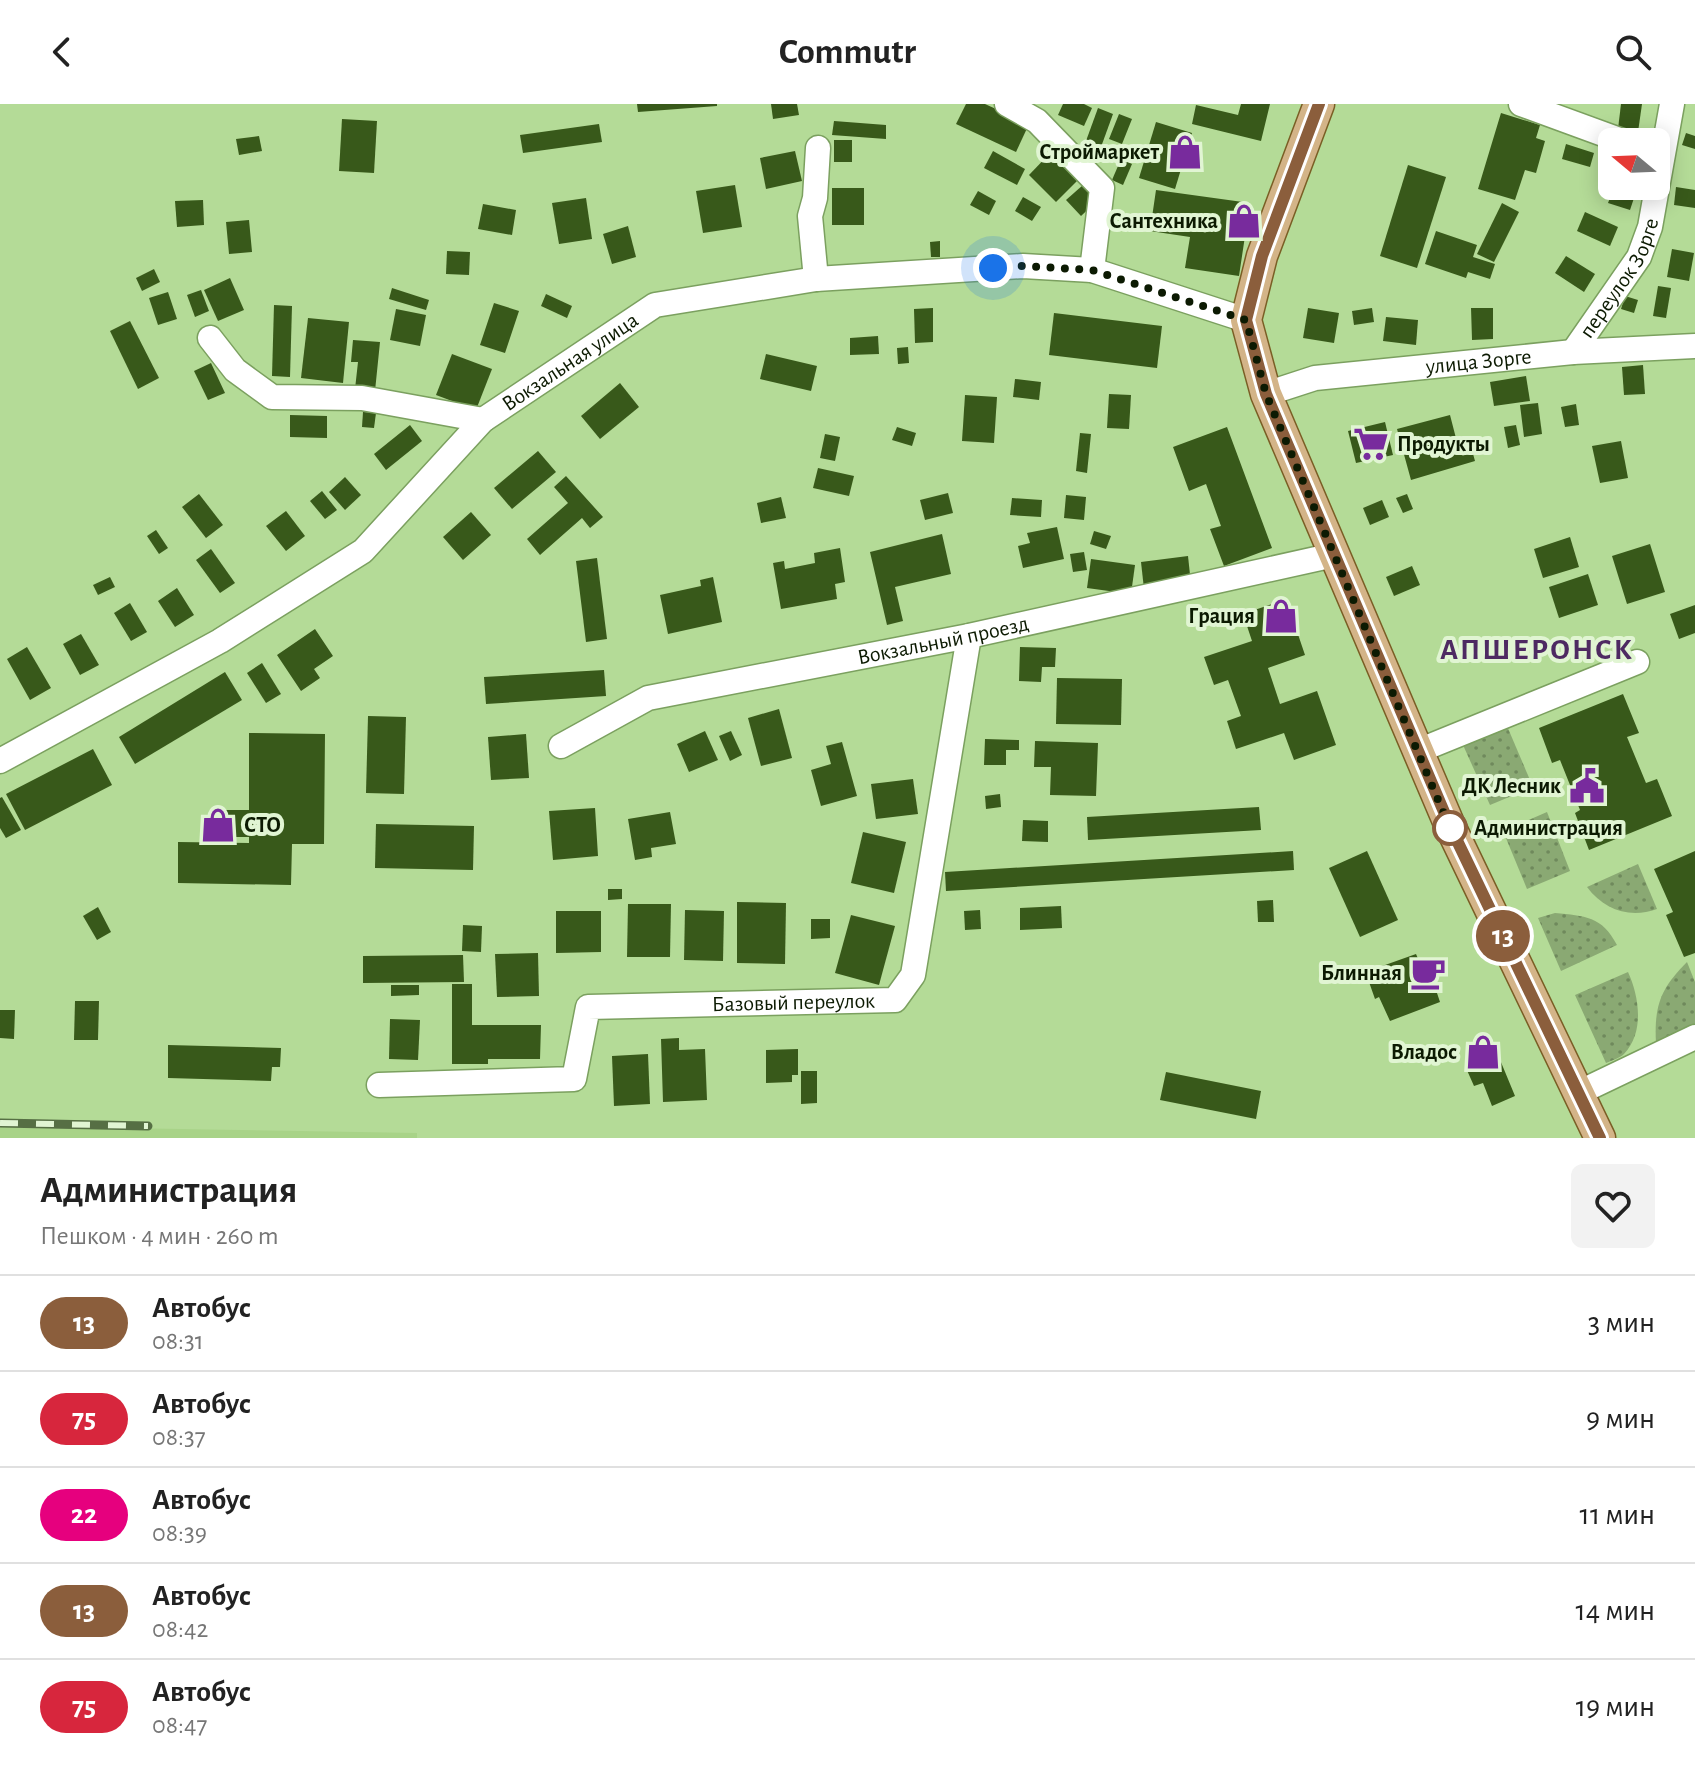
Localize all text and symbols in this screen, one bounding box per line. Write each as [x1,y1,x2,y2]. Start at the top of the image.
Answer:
icon: back [40,30,84,74]
icon: search [1611,30,1655,74]
text: Commutr [779,34,916,70]
north arrow [1598,128,1670,200]
map controls [1598,128,1670,200]
shop icon: Строймаркет [1166,133,1204,171]
place label: Строймаркет [1039,141,1159,163]
shop icon: Сантехника [1225,202,1263,240]
place label: Сантехника [1109,210,1218,232]
street label: переулок Зорге [1575,217,1662,342]
your location [973,248,1013,288]
street label: Вокзальная улица [498,308,642,415]
street label: улица Зорге [1424,345,1533,378]
supermarket icon: Продукты [1352,425,1390,463]
place label: Продукты [1397,433,1490,456]
shop icon: Грация [1262,597,1300,635]
place label: Грация [1188,605,1255,627]
street label: Вокзальный проезд [855,612,1031,668]
district label: АПШЕРОНСК [1440,635,1634,665]
public building icon: ДК Лесник [1568,767,1606,805]
place label: ДК Лесник [1462,775,1561,797]
shop icon: СТО [199,806,237,844]
marker: Администрация [1433,811,1467,845]
place label: СТО [244,814,281,836]
place label: Администрация [1474,817,1623,839]
line badge: 13 [1467,910,1539,962]
text: 13 [1492,922,1514,950]
cafe icon: Блинная [1409,954,1447,992]
place label: Блинная [1321,962,1402,984]
street label: Базовый переулок [712,989,875,1015]
shop icon: Владос [1464,1033,1502,1071]
place label: Владос [1391,1041,1457,1063]
button: heart [1571,1164,1655,1248]
text: Администрация [40,1172,297,1210]
text: Пешком · 4 мин · 260 m [40,1223,279,1249]
text: Автобус [152,1293,251,1323]
text: 3 мин [1588,1308,1655,1338]
text: 13 [73,1309,95,1337]
text: 08:31 [152,1328,204,1354]
text: Автобус [152,1389,251,1419]
text: 9 мин [1586,1404,1655,1434]
text: 75 [72,1405,96,1433]
text: 08:37 [152,1424,206,1450]
text: Автобус [152,1485,251,1515]
text: 11 мин [1580,1500,1655,1530]
text: 22 [71,1501,97,1529]
text: 08:39 [152,1520,207,1546]
text: Автобус [152,1581,251,1611]
text: 14 мин [1575,1596,1655,1626]
text: 13 [73,1597,95,1625]
text: 08:42 [152,1616,208,1642]
text: Автобус [152,1677,251,1707]
text: 19 мин [1576,1692,1655,1722]
text: 75 [72,1693,96,1721]
text: 08:47 [152,1712,207,1738]

